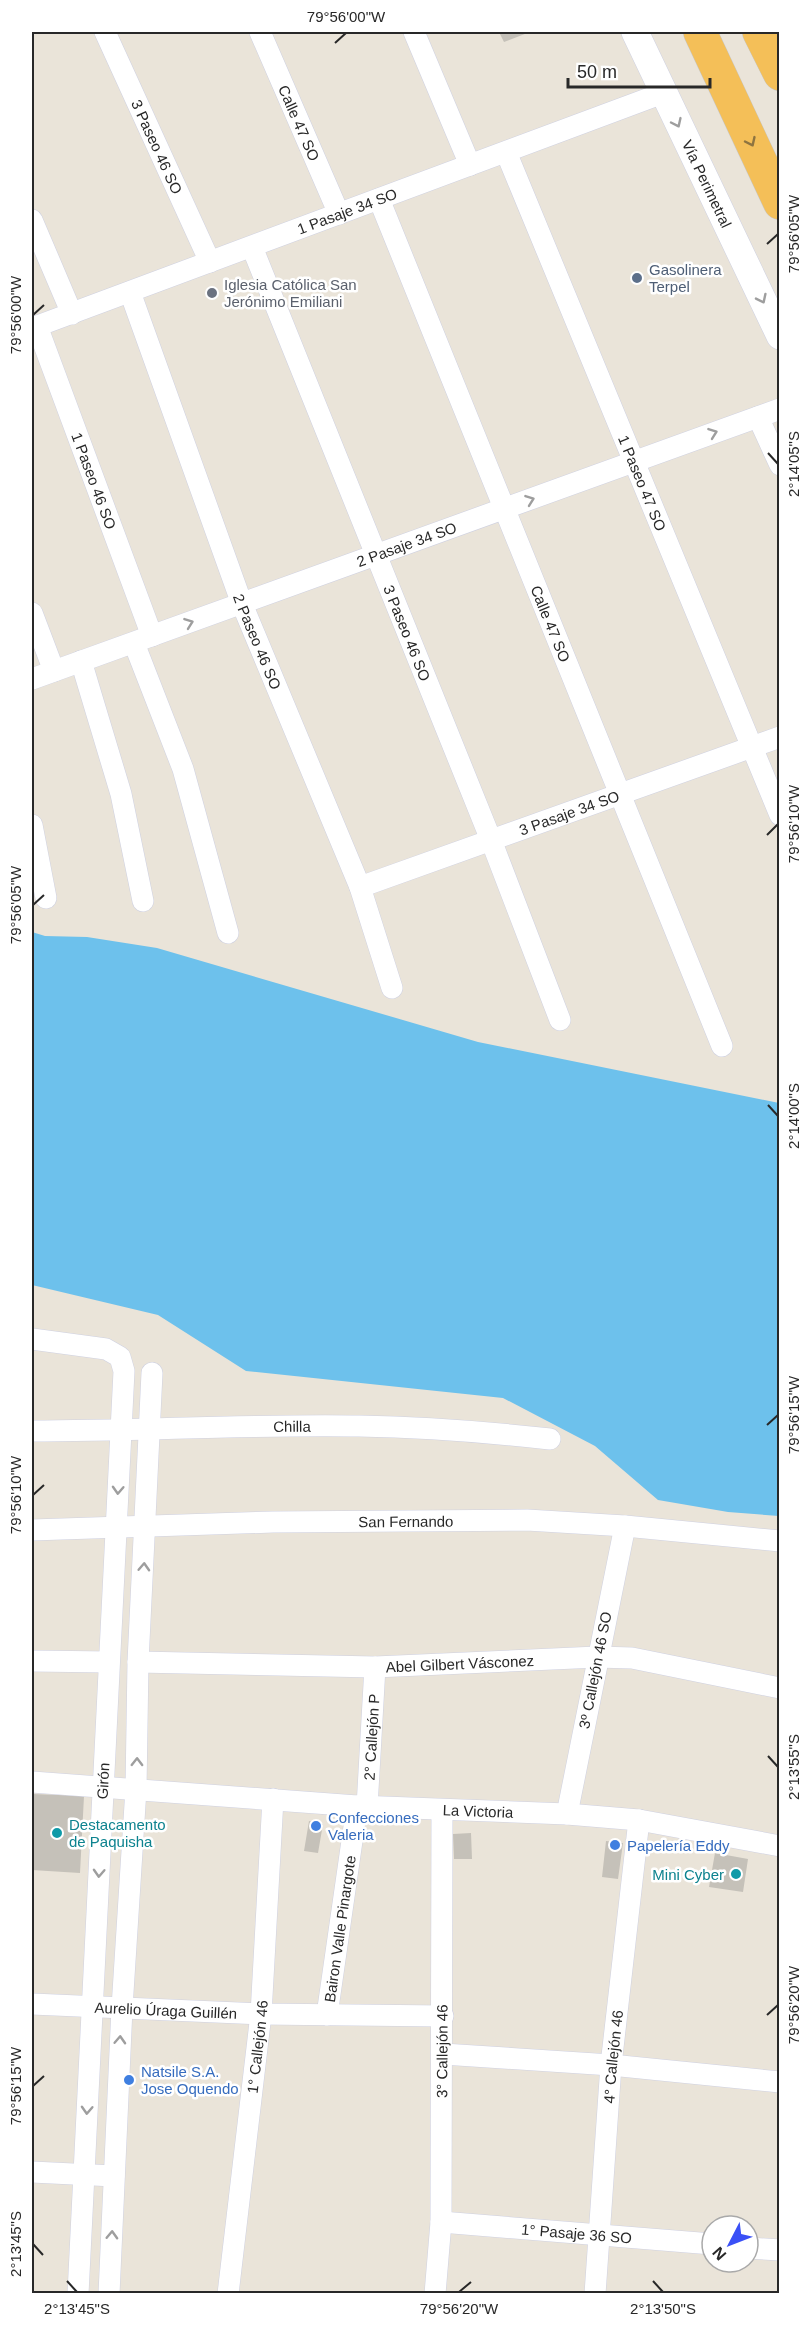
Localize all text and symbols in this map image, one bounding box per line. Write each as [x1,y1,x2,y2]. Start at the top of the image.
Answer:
text: 79°56'00"W [307,8,386,25]
scale bar [568,51,710,89]
text: 50 m [577,62,617,82]
street label: Calle 47 SO [276,82,323,163]
street label: 3 Paseo 46 SO [128,97,186,196]
one-way arrow [670,116,682,127]
one-way arrow [744,135,756,146]
street label: Vía Perimetral [679,137,735,230]
street label: 1 Pasaje 34 SO [295,184,399,237]
text: 79°56'05"W [785,194,802,273]
place label: Gasolinera Terpel [649,261,722,295]
marker: Gasolinera Terpel [630,271,644,285]
text: 79°56'00"W [7,275,24,354]
place label: Iglesia Católica San Jerónimo Emiliani [224,276,357,310]
marker: Iglesia Católica San Jerónimo Emiliani [205,286,219,300]
one-way arrow [754,292,766,303]
one-way arrow [708,428,718,441]
street label: 1 Paseo 46 SO [69,430,120,531]
text: 2°14'05"S [785,431,802,497]
street label: 1 Paseo 47 SO [615,433,670,533]
one-way arrow [524,494,535,507]
street label: 2 Pasaje 34 SO [354,518,459,570]
street label: 3 Paseo 46 SO [381,582,434,683]
street label: Calle 47 SO [528,583,574,664]
street label: 2 Paseo 46 SO [230,591,285,692]
one-way arrow [183,618,194,630]
text: 79°56'10"W [785,784,802,863]
street label: 3 Pasaje 34 SO [517,787,621,838]
text: 79°56'05"W [7,865,24,944]
text: 2°14'00"S [785,1083,802,1149]
text: 79°56'15"W [785,1375,802,1454]
street label: Chilla [273,1417,311,1434]
text: 79°56'10"W [7,1455,24,1534]
one-way arrow [111,1485,124,1494]
street label: San Fernando [358,1512,453,1530]
one-way arrow [137,1562,150,1571]
street label: 3º Callejón 46 SO [575,1610,615,1730]
street label: Abel Gilbert Vásconez [385,1651,534,1675]
street label: 2° Callejón P [360,1693,382,1781]
text: 2°13'55"S [785,1734,802,1800]
one-way arrow [131,1757,143,1766]
street label: Girón [94,1762,112,1800]
street label: La Victoria [442,1801,514,1820]
place label: Confecciones Valeria [328,1809,419,1843]
place label: Destacamento de Paquisha [69,1816,166,1850]
marker: Confecciones Valeria [309,1819,323,1833]
marker: Destacamento de Paquisha [50,1826,64,1840]
place label: Papelería Eddy [627,1837,730,1854]
marker: Papelería Eddy [608,1838,622,1852]
street label: Bairon Valle Pinargote [320,1854,358,2003]
place label: Mini Cyber [652,1866,724,1883]
marker: Mini Cyber [729,1867,743,1881]
one-way arrow [93,1869,105,1878]
text: 79°56'20"W [785,1965,802,2044]
street label: Aurelio Úraga Guillén [94,1998,238,2021]
street label: 1° Callejón 46 [243,2000,270,2094]
street label: 3° Callejón 46 [433,2004,450,2098]
street label: 4° Callejón 46 [600,2009,626,2104]
one-way arrow [114,2036,127,2045]
text: 79°56'15"W [7,2046,24,2125]
place label: Natsile S.A. Jose Oquendo [141,2063,239,2097]
marker: Natsile S.A. Jose Oquendo [122,2073,136,2087]
one-way arrow [81,2105,94,2114]
text: 2°13'45"S [7,2211,24,2277]
north arrow [700,2214,760,2274]
street label: 1° Pasaje 36 SO [520,2220,633,2246]
one-way arrow [105,2231,118,2240]
text: N [709,2244,729,2264]
text: 2°13'45"S [44,2300,110,2317]
text: 79°56'20"W [420,2300,499,2317]
text: 2°13'50"S [630,2300,696,2317]

